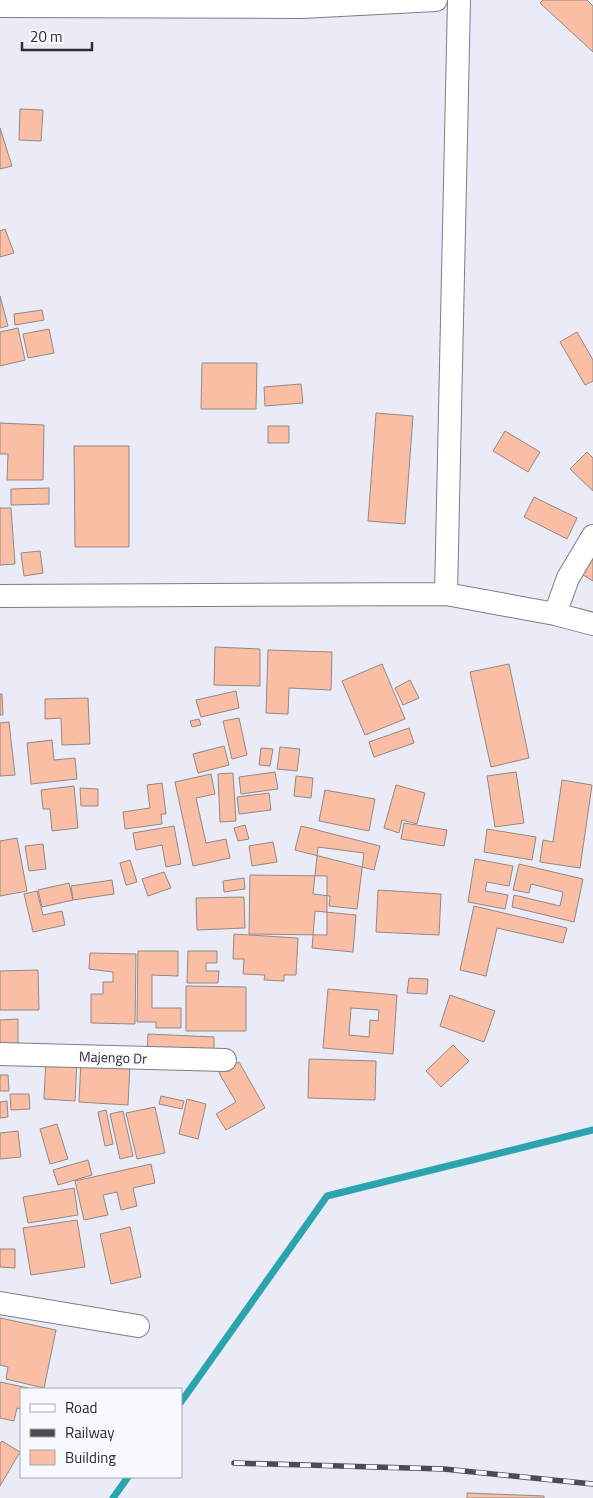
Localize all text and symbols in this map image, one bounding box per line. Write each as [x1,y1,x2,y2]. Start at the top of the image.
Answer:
scale bar [22,20,92,52]
text: 20 m [30,25,63,48]
street label: Majengo Dr [79,1045,147,1069]
legend [20,1388,182,1478]
text: Road [65,1396,97,1419]
text: Railway [65,1421,115,1444]
text: Building [65,1446,116,1469]

